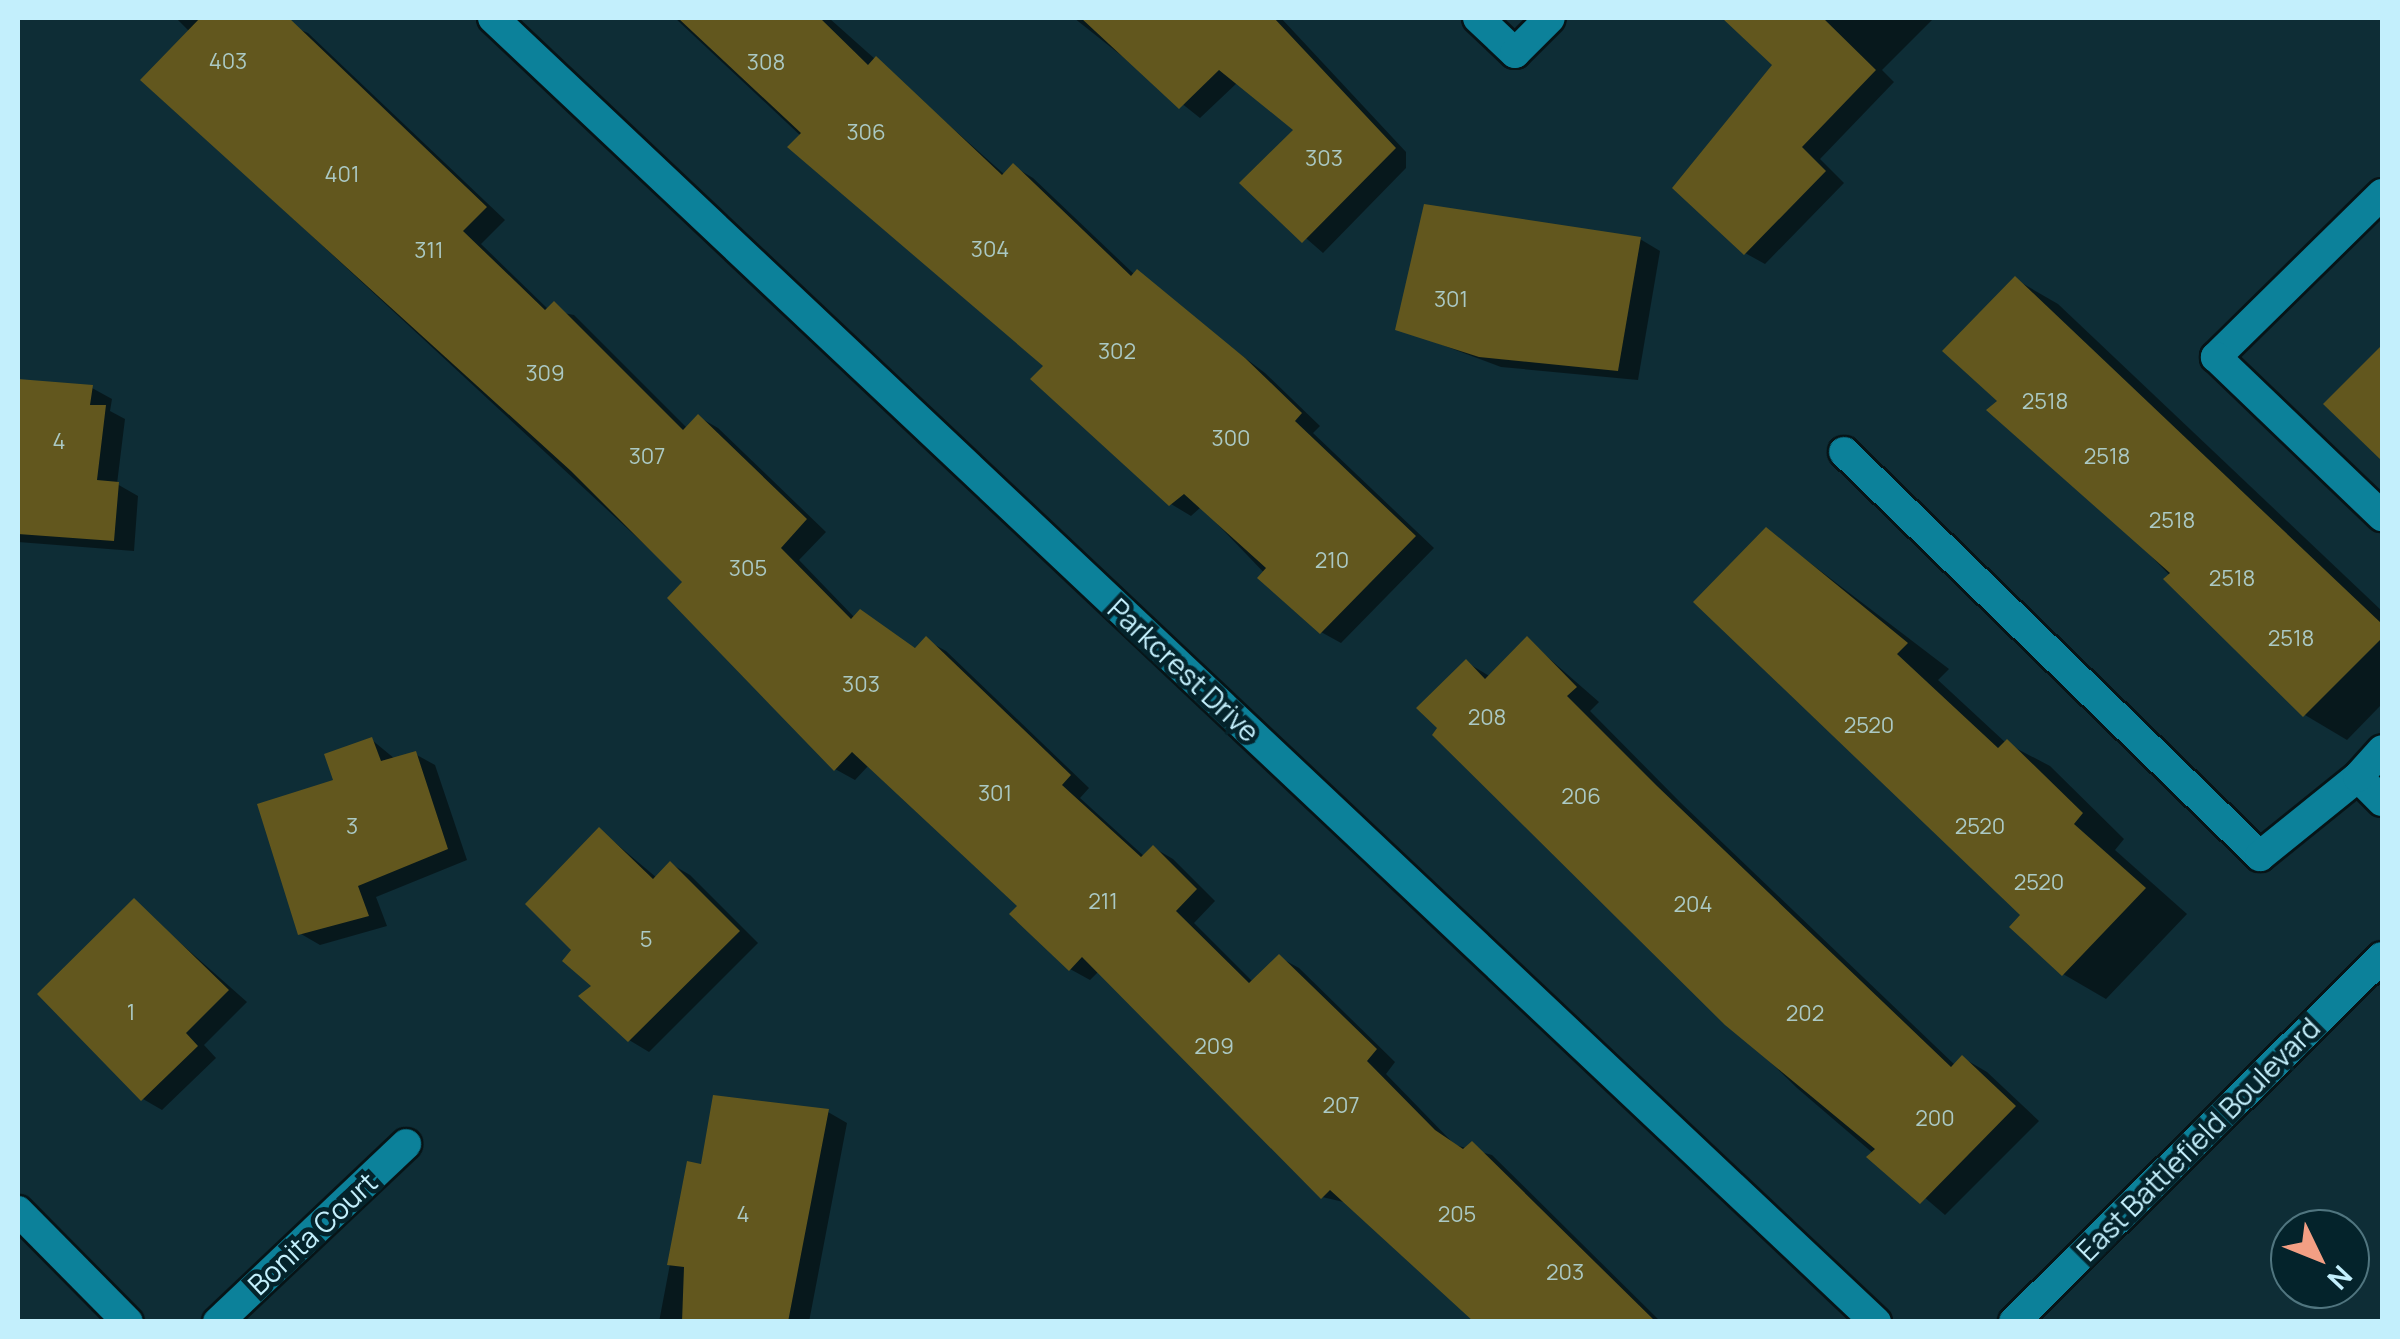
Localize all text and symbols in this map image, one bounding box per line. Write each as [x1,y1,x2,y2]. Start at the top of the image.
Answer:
house number: 403 [209,49,247,75]
house number: 308 [747,50,785,76]
house number: 306 [846,120,886,146]
house number: 303 [1305,146,1343,172]
house number: 401 [325,162,359,188]
house number: 304 [971,237,1009,263]
house number: 311 [414,238,444,264]
house number: 301 [1434,287,1468,313]
house number: 302 [1098,339,1136,365]
house number: 309 [525,361,565,387]
house number: 2518 [2022,389,2068,415]
house number: 300 [1211,426,1251,452]
house number: 4 [53,429,65,455]
house number: 307 [629,444,665,470]
house number: 2518 [2084,444,2130,470]
house number: 2518 [2149,508,2195,534]
house number: 210 [1315,548,1349,574]
house number: 305 [729,556,767,582]
house number: 2518 [2209,566,2255,592]
street label: Parkcrest Drive [1102,592,1266,748]
house number: 2518 [2268,626,2314,652]
house number: 303 [842,672,880,698]
house number: 208 [1468,705,1506,731]
house number: 2520 [1844,713,1894,739]
house number: 301 [978,781,1012,807]
house number: 206 [1561,784,1601,810]
house number: 3 [346,814,358,840]
house number: 2520 [1955,814,2005,840]
house number: 2520 [2014,870,2064,896]
house number: 211 [1088,889,1118,915]
house number: 204 [1674,892,1712,918]
house number: 5 [640,927,652,953]
house number: 1 [127,1000,135,1026]
house number: 202 [1786,1001,1824,1027]
street label: East Battlefield Boulevard [2070,1011,2326,1267]
house number: 209 [1194,1034,1234,1060]
house number: 207 [1322,1093,1360,1119]
house number: 200 [1915,1106,1955,1132]
street label: Bonita Court [241,1165,383,1301]
house number: 4 [737,1202,749,1228]
house number: 205 [1438,1202,1476,1228]
north arrow [2270,1209,2370,1309]
text: N [2320,1258,2361,1298]
house number: 203 [1546,1260,1584,1286]

